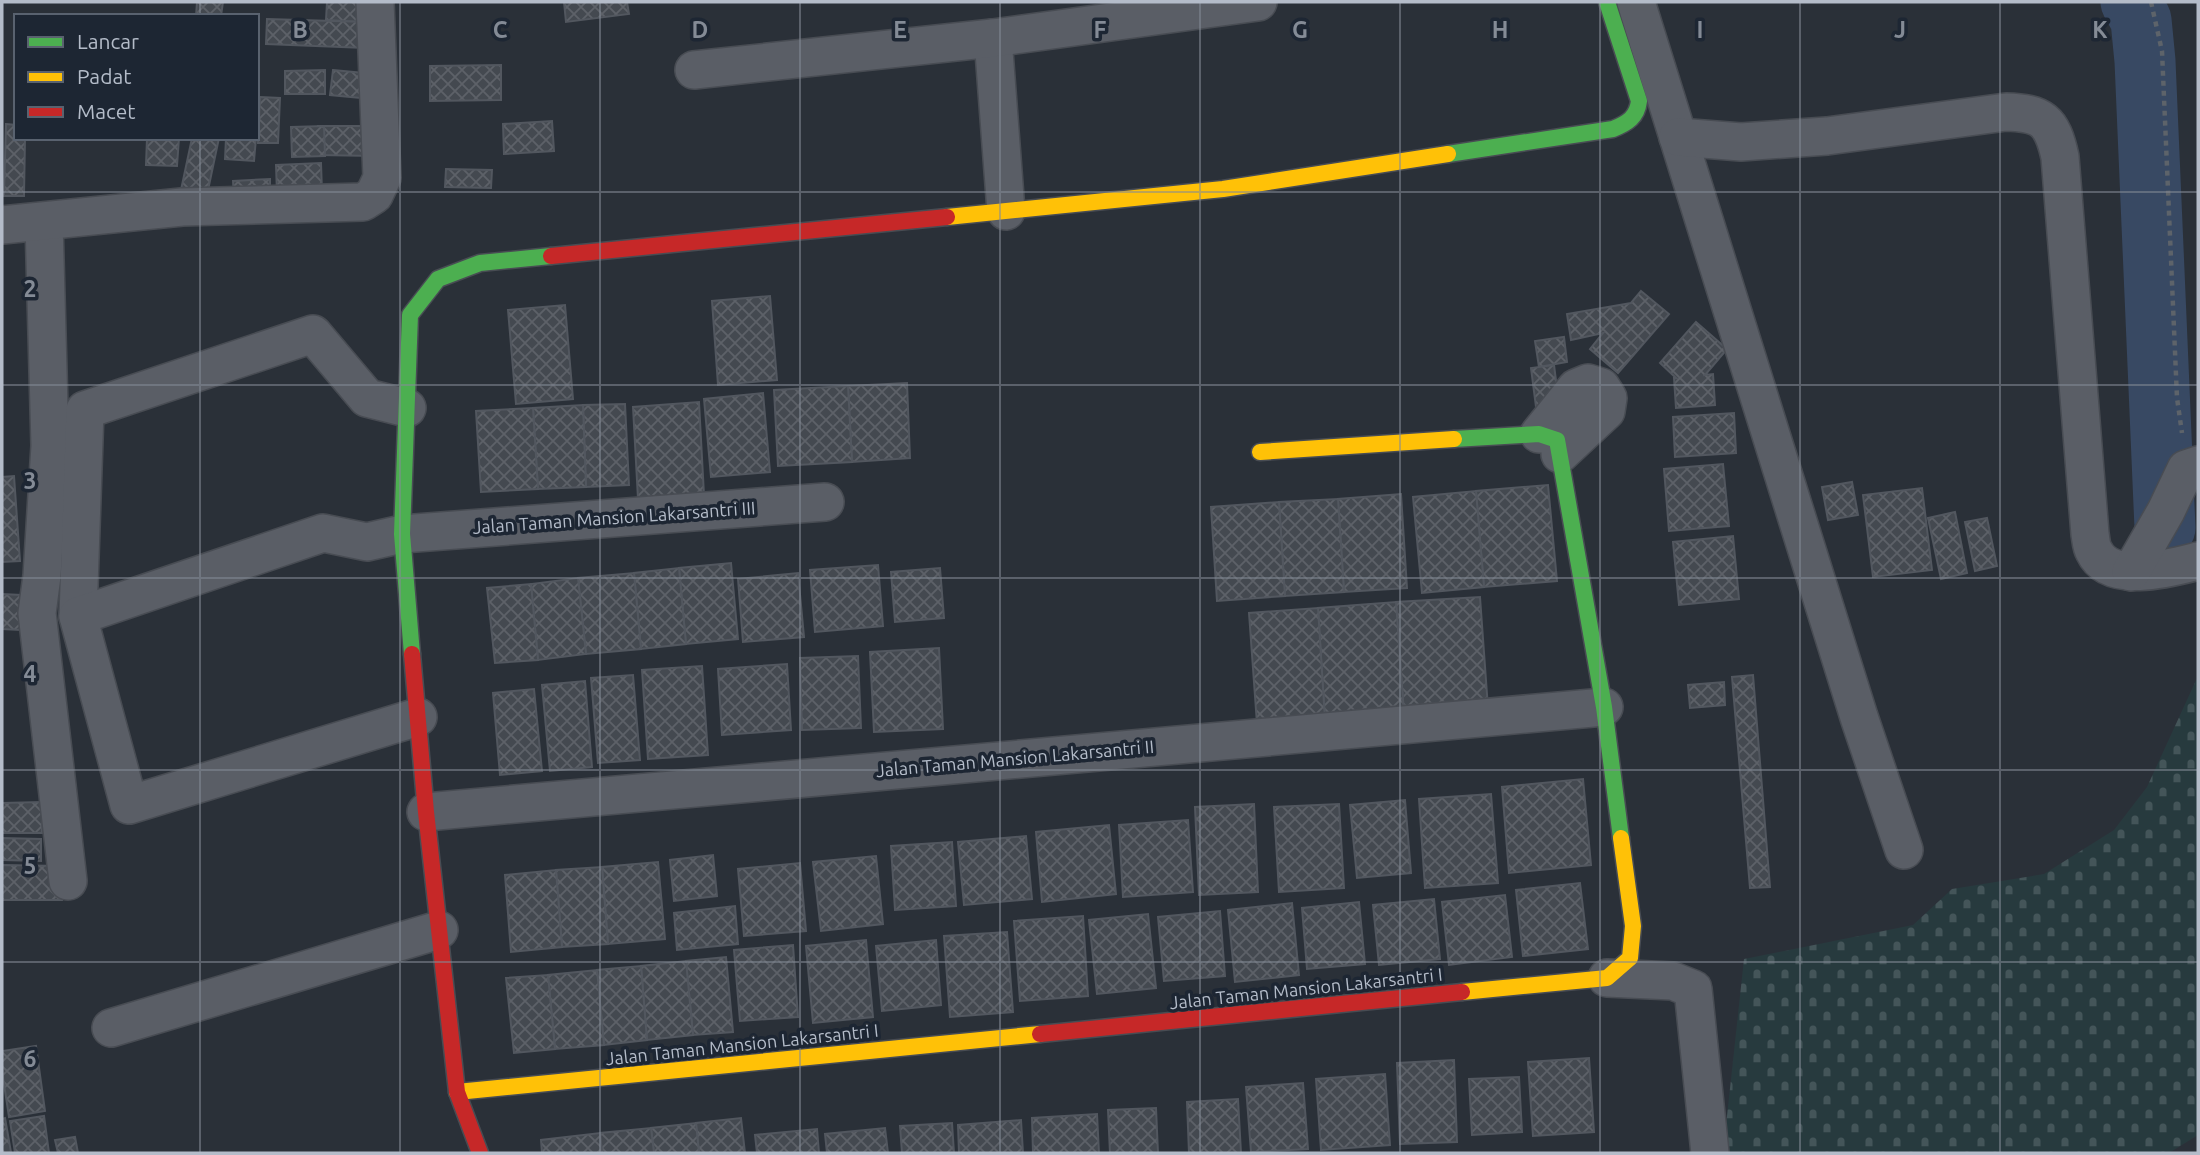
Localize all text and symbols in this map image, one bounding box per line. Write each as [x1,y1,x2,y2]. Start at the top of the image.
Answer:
legend [14,14,259,140]
text: B [292,17,308,42]
text: C [493,17,508,42]
text: D [692,17,708,42]
text: E [893,17,907,42]
text: F [1094,17,1107,42]
text: G [1292,17,1308,42]
text: H [1492,17,1508,42]
text: I [1697,17,1703,42]
text: J [1894,17,1906,42]
text: K [2092,17,2108,42]
text: Lancar [77,29,139,53]
text: Padat [77,64,132,88]
text: Macet [77,99,136,123]
text: 2 [24,276,36,301]
text: 3 [24,468,36,493]
street label: Jalan Taman Mansion Lakarsantri III [472,497,756,537]
text: 4 [24,661,37,686]
street label: Jalan Taman Mansion Lakarsantri II [875,736,1155,780]
text: 5 [24,853,36,878]
street label: Jalan Taman Mansion Lakarsantri I [1168,964,1443,1012]
street label: Jalan Taman Mansion Lakarsantri I [604,1020,879,1068]
text: 6 [24,1046,37,1071]

